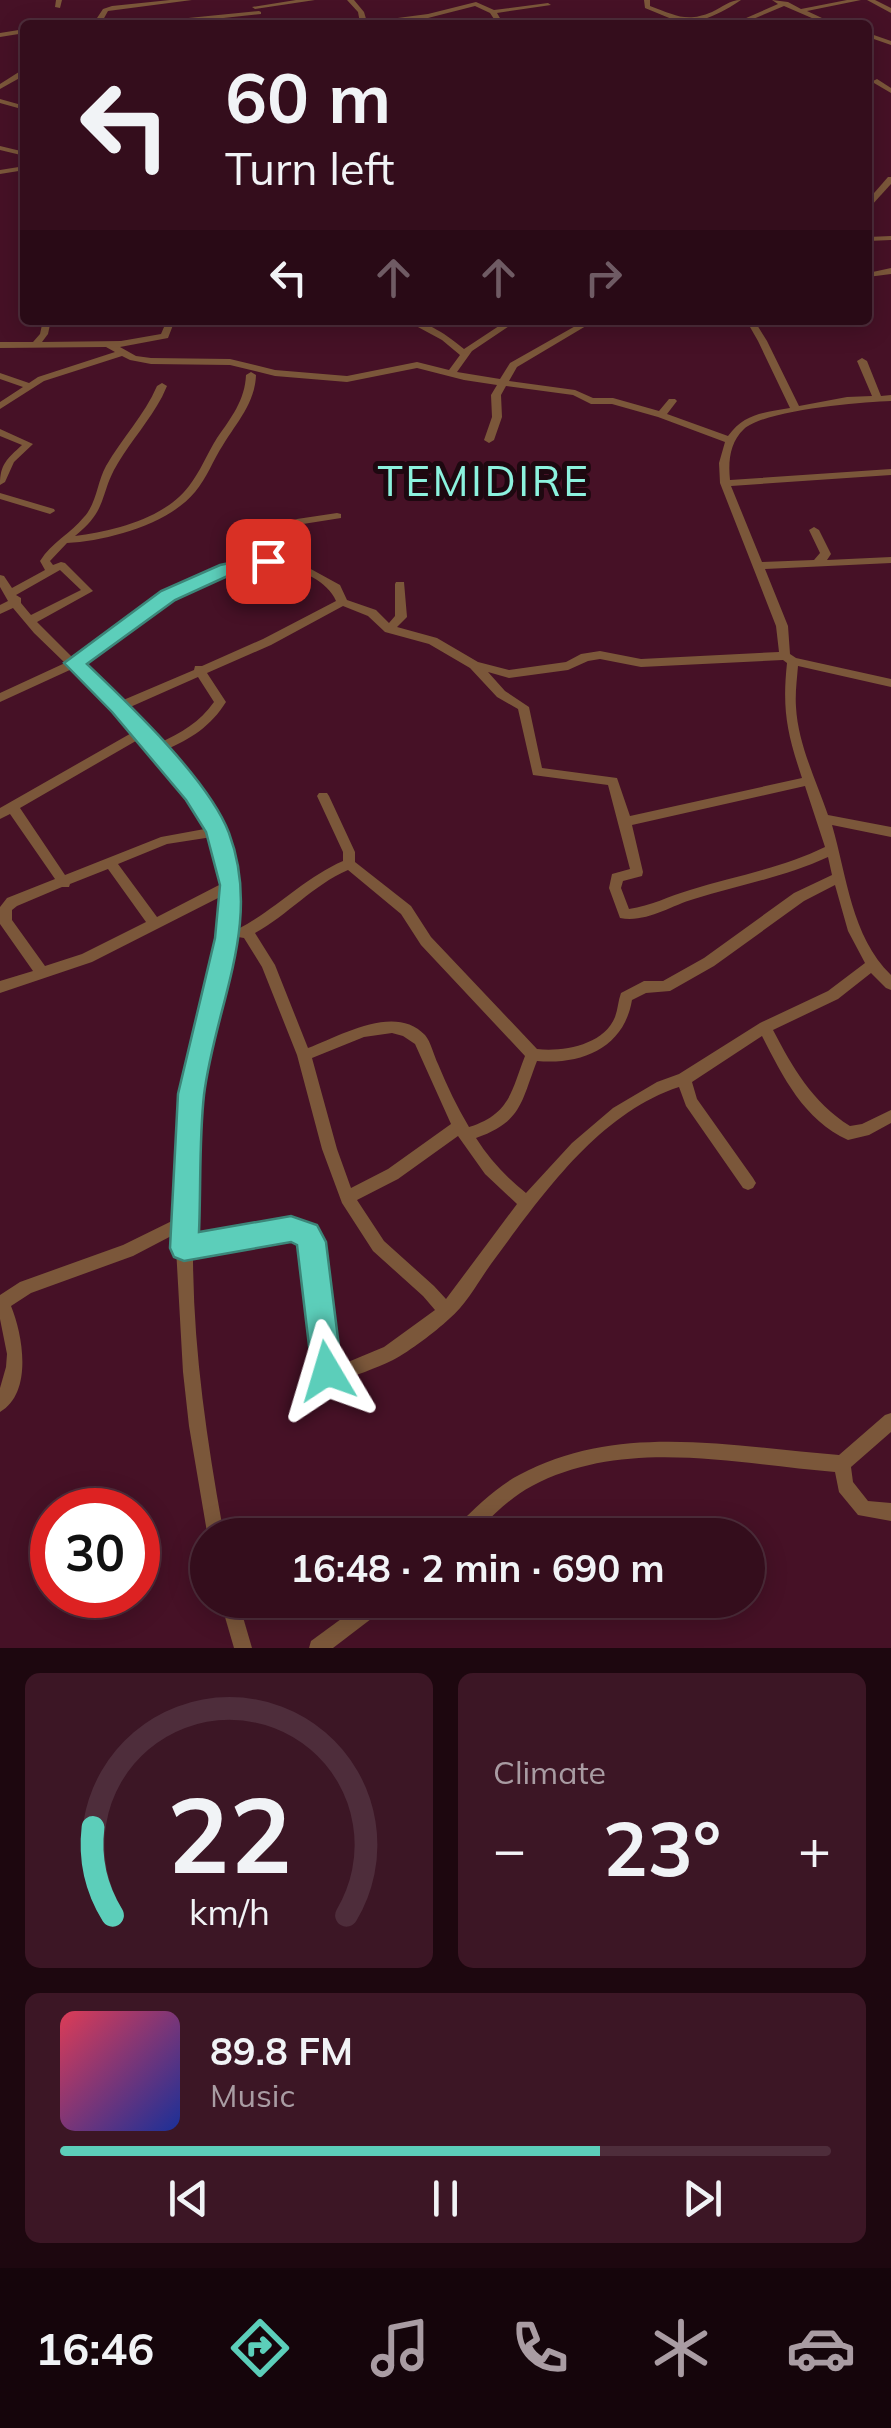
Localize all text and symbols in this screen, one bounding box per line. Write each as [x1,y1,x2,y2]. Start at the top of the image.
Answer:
text: 60 m [225,53,391,141]
icon: left [60,60,190,190]
text: Turn left [225,140,394,196]
icon: left [261,250,316,305]
icon: ahead [366,250,421,305]
icon: ahead [471,250,526,305]
icon: right [576,250,631,305]
district label: TEMIDIRE [378,454,591,507]
pin [226,519,311,604]
icon: arrive [241,534,296,589]
position arrow [275,1319,379,1423]
speed limit sign: 30 [30,1488,160,1618]
text: 16:48 · 2 min · 690 m [290,1544,665,1592]
text: Climate [493,1752,606,1792]
text: 22 [167,1768,291,1899]
text: 23° [603,1801,721,1895]
text: − [493,1814,526,1883]
text: + [798,1814,831,1883]
text: km/h [189,1889,269,1934]
text: 89.8 FM [210,2027,353,2075]
text: Music [210,2075,295,2115]
icon: previous [161,2171,216,2226]
icon: pause [418,2171,473,2226]
icon: next [675,2171,730,2226]
icon: directions [225,2313,295,2383]
icon: music [365,2313,435,2383]
icon: phone [505,2313,575,2383]
icon: climate [646,2313,716,2383]
icon: car [786,2313,856,2383]
text: 16:46 [35,2320,154,2376]

